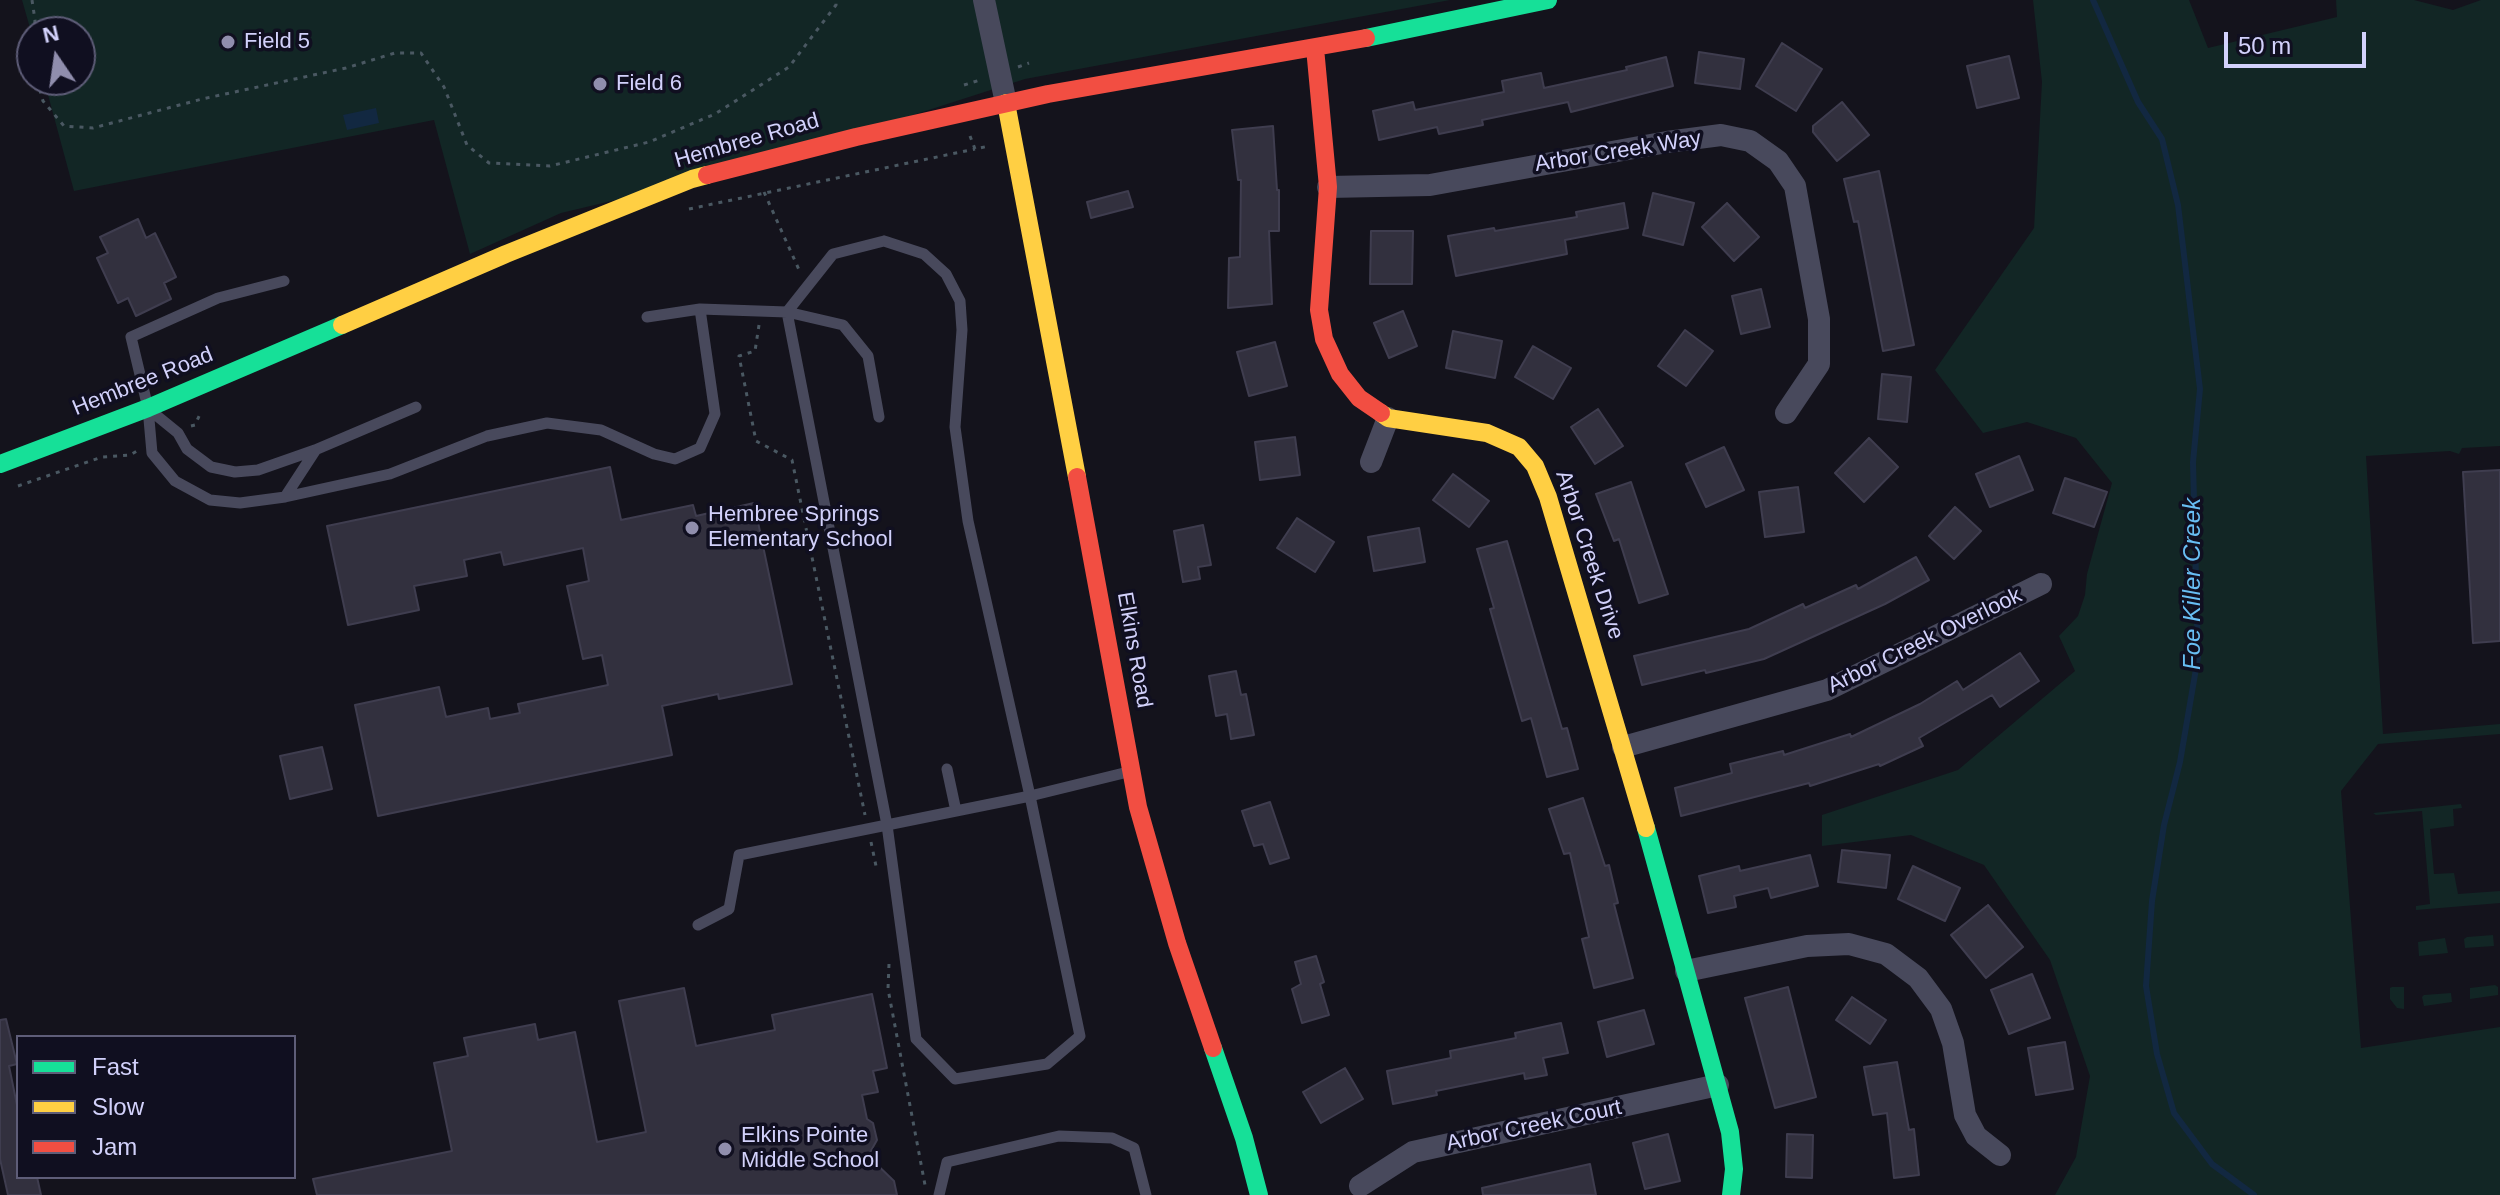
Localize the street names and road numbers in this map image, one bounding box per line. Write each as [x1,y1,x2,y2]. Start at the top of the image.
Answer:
street label: Hembree Road [672,108,822,174]
street label: Arbor Creek Way [1533,126,1703,178]
street label: Hembree Road [69,342,217,422]
street label: Arbor Creek Drive [1549,467,1629,643]
street label: Arbor Creek Overlook [1824,583,2026,699]
street label: Elkins Road [1111,590,1157,710]
street label: Arbor Creek Court [1444,1095,1624,1157]

